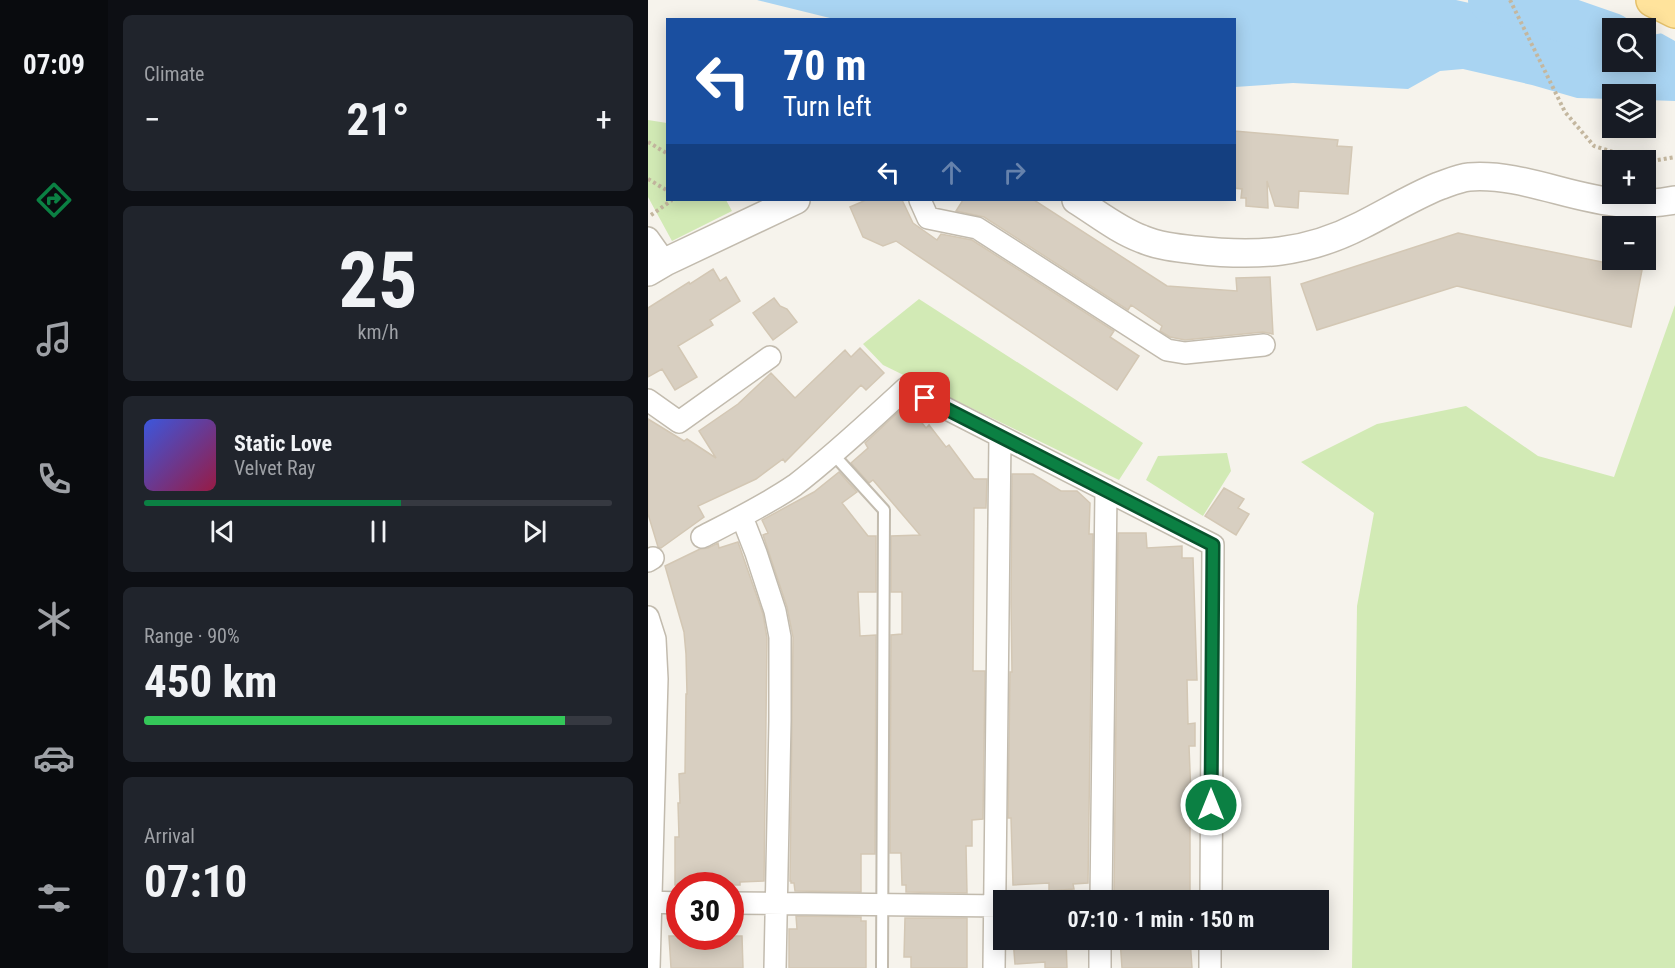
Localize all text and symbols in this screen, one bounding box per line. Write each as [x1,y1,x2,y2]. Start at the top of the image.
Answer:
map controls [1602,18,1656,270]
button: search [1602,18,1656,72]
text: 70 m [783,41,866,90]
icon: left [684,42,762,120]
text: 07:09 [23,49,85,81]
text: Climate [144,62,204,86]
button: layers [1602,84,1656,138]
text: Turn left [783,91,872,123]
text: 21° [347,93,410,146]
text: − [144,100,161,139]
text: + [596,100,612,139]
button: + [1602,150,1656,204]
icon: left [872,156,905,189]
icon: ahead [935,156,968,189]
icon: right [998,156,1031,189]
icon: directions [33,179,75,221]
button: − [1602,216,1656,270]
text: 25 [339,235,417,326]
icon: music [33,318,75,360]
text: km/h [357,320,399,344]
pin [899,372,950,423]
icon: arrive [908,381,941,414]
text: Static Love [234,431,332,456]
text: Velvet Ray [234,456,315,480]
icon: phone [33,458,75,500]
icon: previous [206,515,239,548]
icon: pause [362,515,395,548]
icon: next [518,515,551,548]
icon: climate [33,598,75,640]
text: Range · 90% [144,624,240,648]
text: 450 km [144,655,277,708]
icon: car [33,737,75,779]
position arrow [1179,773,1243,837]
text: Arrival [144,824,195,848]
text: 07:10 [144,855,247,908]
speed limit sign: 30 [666,872,744,950]
icon: filters [33,877,75,919]
text: 07:10 · 1 min · 150 m [1068,907,1254,932]

